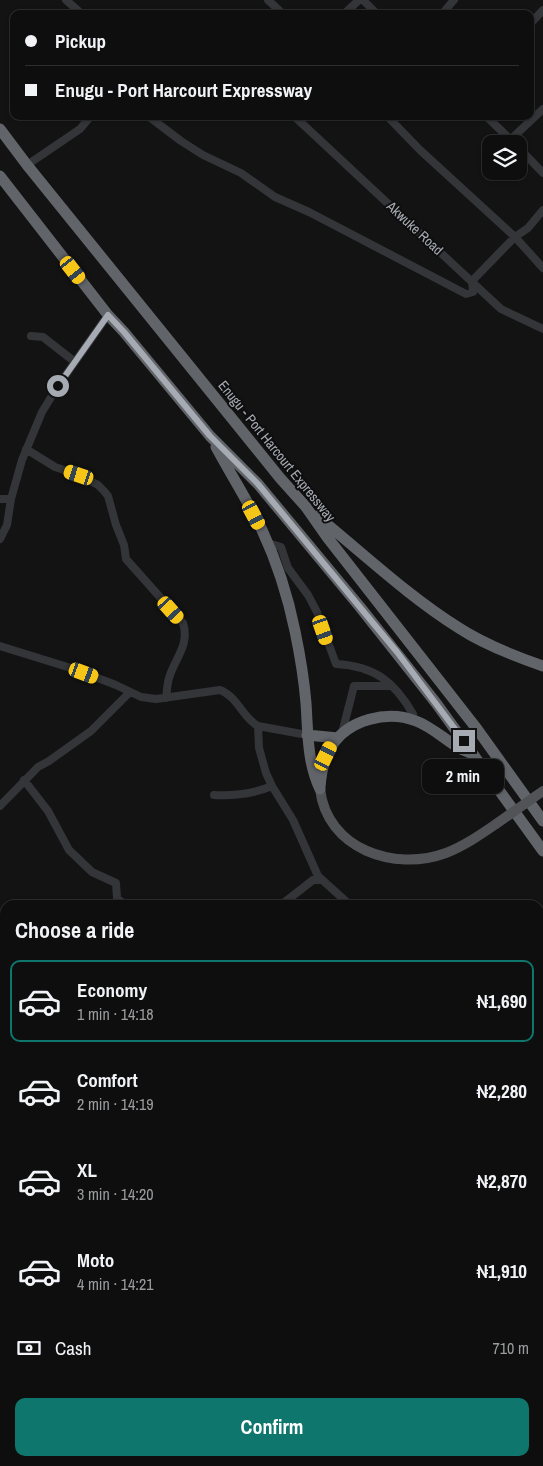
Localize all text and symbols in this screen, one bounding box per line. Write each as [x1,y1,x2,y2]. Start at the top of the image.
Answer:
text: Pickup [55,28,106,54]
text: Enugu - Port Harcourt Expressway [55,77,312,103]
map controls [482,135,527,180]
button: layers [482,135,527,180]
street label: Akwuke Road [382,197,447,259]
car [57,254,88,286]
route start [47,375,69,397]
street label: Enugu - Port Harcourt Expressway [214,377,340,526]
car [62,463,95,487]
car [240,498,267,532]
car [155,594,186,626]
car [311,613,334,647]
car [67,661,100,685]
route end [453,730,475,752]
car [312,739,339,773]
callout: 2 min [423,758,505,794]
text: 2 min [446,765,480,787]
text: Choose a ride [15,915,134,945]
text: Economy [77,977,147,1003]
icon: car [17,979,62,1024]
text: ₦1,690 [477,988,527,1014]
text: 1 min · 14:18 [77,1003,154,1025]
text: Comfort [77,1067,138,1093]
icon: car [17,1069,62,1114]
text: ₦2,280 [477,1078,527,1104]
text: 2 min · 14:19 [77,1093,154,1115]
text: XL [77,1157,97,1183]
icon: car [17,1159,62,1204]
text: ₦2,870 [477,1168,527,1194]
text: 3 min · 14:20 [77,1183,154,1205]
text: Moto [77,1247,114,1273]
icon: car [17,1249,62,1294]
text: ₦1,910 [477,1258,527,1284]
text: 4 min · 14:21 [77,1273,154,1295]
icon: cash [15,1334,43,1362]
text: Cash [55,1335,91,1361]
text: 710 m [493,1337,529,1359]
button: Confirm [15,1398,529,1456]

